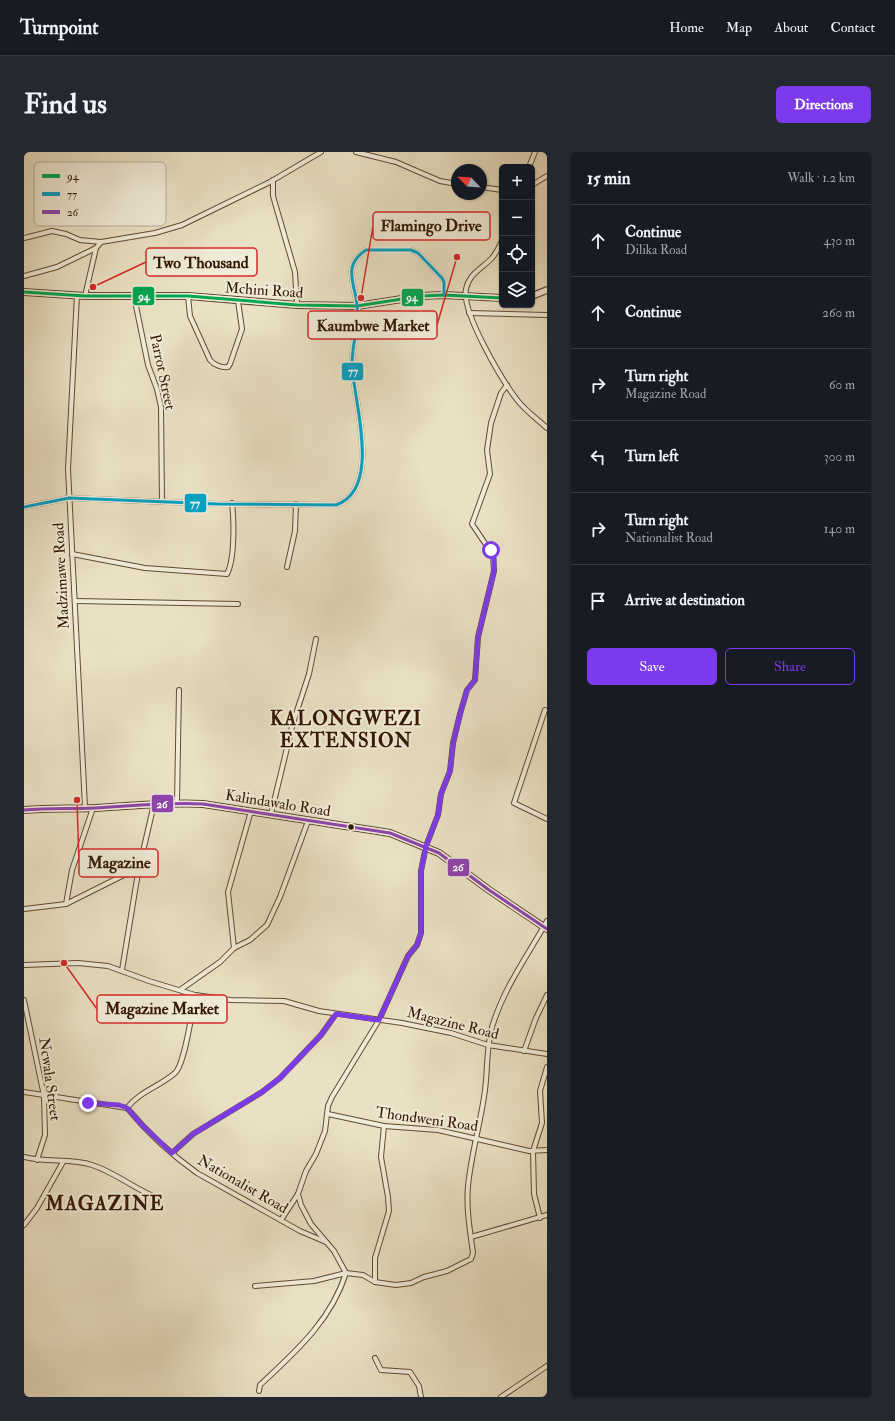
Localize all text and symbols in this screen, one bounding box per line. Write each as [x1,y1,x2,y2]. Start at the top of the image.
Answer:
text: Turnpoint [20,16,98,40]
text: Home [669,19,704,36]
text: Map [726,19,752,36]
text: About [774,19,808,36]
text: Contact [830,19,875,36]
button: Directions [776,86,871,123]
text: Find us [24,87,107,122]
legend [34,162,166,226]
north arrow [451,164,487,200]
map controls [499,164,535,308]
button: + [499,164,535,200]
text: 15 min [587,168,631,189]
text: 94 [66,170,80,183]
text: Walk · 1.2 km [787,170,855,186]
text: 77 [67,188,77,201]
button: − [499,200,535,236]
text: 26 [67,206,80,219]
callout: Flamingo Drive [373,212,490,240]
text: Flamingo Drive [380,216,482,237]
text: Continue [625,223,681,242]
icon: ahead [587,230,609,252]
text: 430 m [824,233,855,249]
button: locate [499,236,535,272]
text: Dilika Road [625,242,687,258]
callout: Two Thousand [146,248,257,276]
text: Two Thousand [152,253,249,273]
button: layers [499,272,535,308]
street label: Mchini Road [224,278,304,303]
line badge: 94 [132,286,155,306]
line badge: 94 [401,288,424,307]
text: 94 [137,290,151,304]
text: 94 [405,291,419,305]
icon: ahead [587,302,609,324]
text: Continue [625,303,681,322]
text: 260 m [822,305,855,321]
callout: Kaumbwe Market [308,311,437,339]
text: Kaumbwe Market [316,316,430,336]
street label: Parrot Street [145,332,180,412]
line badge: 77 [341,362,364,381]
text: 77 [348,365,359,378]
text: Turn right [625,367,688,386]
icon: right [587,374,609,396]
text: 60 m [829,377,855,393]
text: Magazine Road [625,386,706,402]
icon: left [587,446,609,468]
text: Turn left [625,447,679,466]
text: 300 m [824,449,855,465]
line badge: 77 [184,493,207,513]
text: 77 [190,497,201,510]
text: Turn right [625,511,688,530]
icon: right [587,518,609,540]
text: 140 m [824,521,855,537]
street label: Madzimawe Road [49,522,74,630]
text: Nationalist Road [625,530,713,546]
route start [482,541,500,559]
icon: arrive [587,590,609,612]
text: Arrive at destination [625,591,745,610]
button: Save [587,648,717,685]
button: Share [725,648,855,685]
district label: KALONGWEZI EXTENSION [270,707,422,753]
street label: Kalindawalo Road [224,786,333,821]
line badge: 26 [151,794,174,813]
text: 26 [156,798,169,811]
unlabelled marker [346,822,356,832]
callout: Magazine [79,849,158,877]
text: Magazine [86,853,151,874]
line badge: 26 [447,858,470,877]
text: 26 [452,861,465,874]
callout: Magazine Market [97,995,227,1023]
text: Magazine Market [104,999,220,1020]
street label: Magazine Road [405,1003,501,1044]
street label: Ncwala Street [34,1036,65,1122]
route end [79,1094,97,1112]
street label: Thondweni Road [375,1103,480,1136]
street label: Nationalist Road [194,1151,292,1218]
district label: MAGAZINE [45,1192,164,1216]

